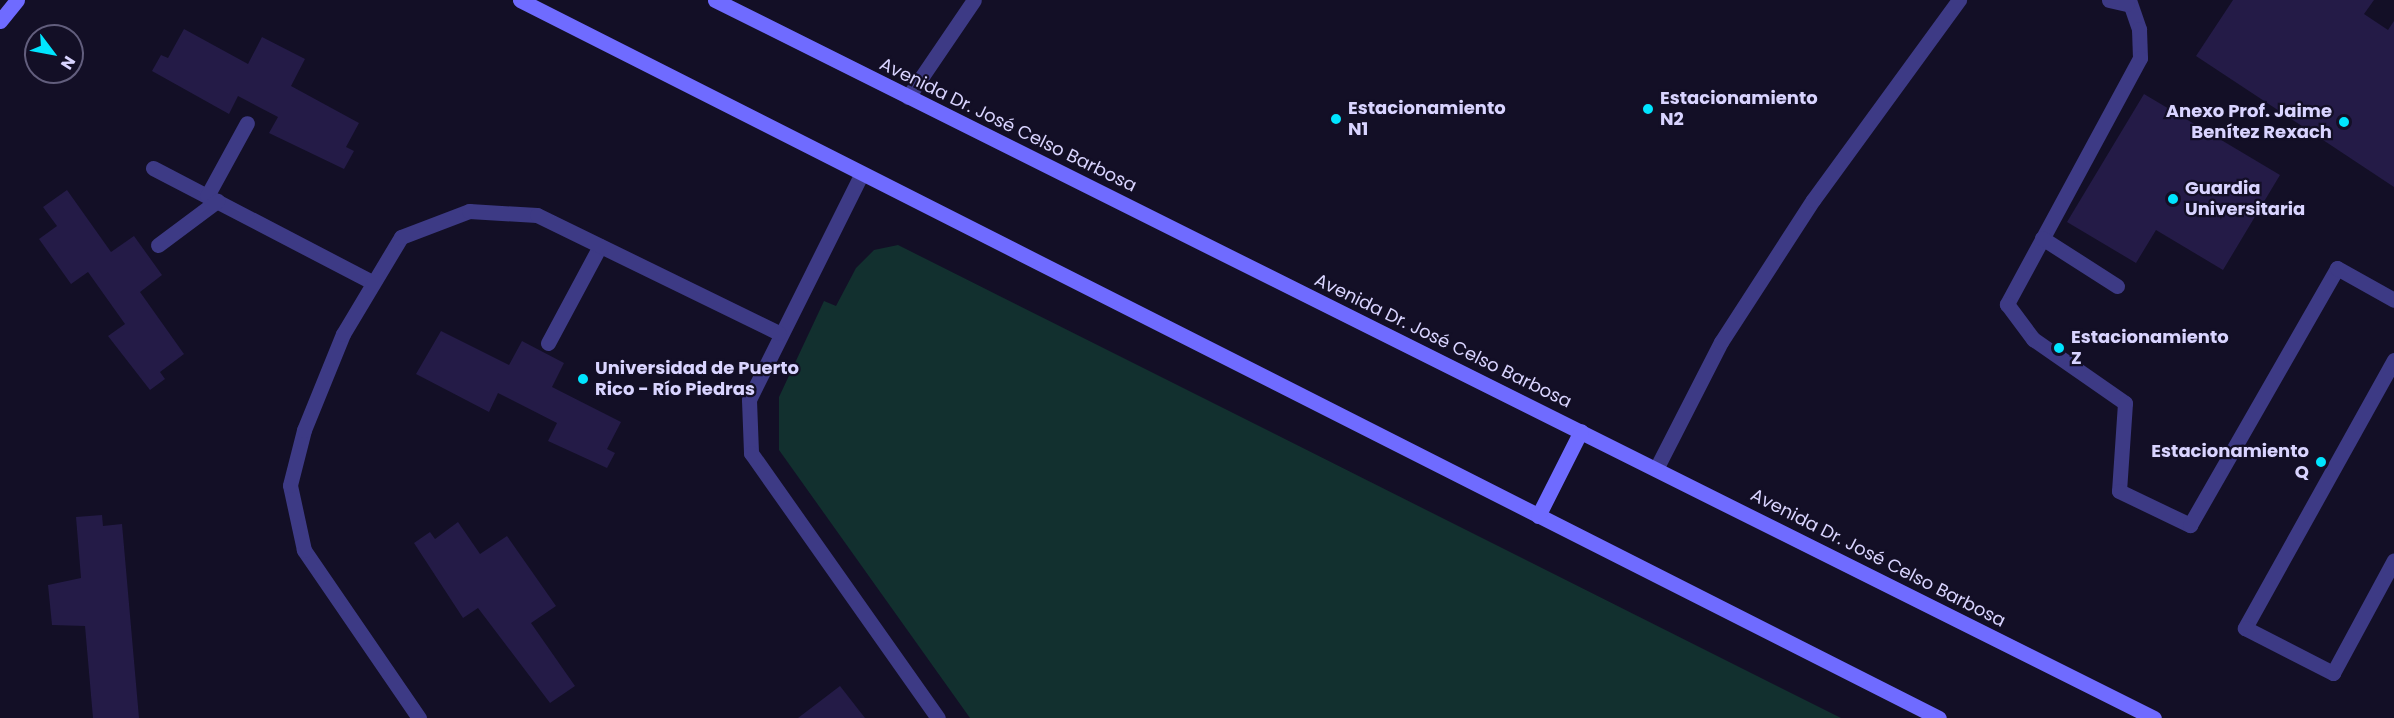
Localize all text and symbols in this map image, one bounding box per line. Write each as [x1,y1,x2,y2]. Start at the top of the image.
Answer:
north arrow [24,24,84,84]
text: N [55,52,81,74]
street label: Avenida Dr. José Celso Barbosa [876,53,1140,197]
place label: Estacionamiento N2 [1660,88,1818,130]
place label: Estacionamiento N1 [1348,98,1506,140]
place label: Anexo Prof. Jaime Benítez Rexach [2166,101,2332,144]
marker: Estacionamiento N2 [1641,102,1655,116]
marker: Estacionamiento N1 [1329,112,1343,126]
marker: Anexo Prof. Jaime Benítez Rexach [2337,115,2351,129]
place label: Guardia Universitaria [2185,178,2305,220]
marker: Guardia Universitaria [2166,192,2180,206]
street label: Avenida Dr. José Celso Barbosa [1311,269,1575,413]
place label: Estacionamiento Z [2071,327,2229,370]
marker: Estacionamiento Z [2052,341,2066,355]
place label: Universidad de Puerto Rico - Río Piedras [595,358,799,400]
marker: Universidad de Puerto Rico - Río Piedras [576,372,590,386]
place label: Estacionamiento Q [2151,441,2309,484]
marker: Estacionamiento Q [2314,455,2328,469]
street label: Avenida Dr. José Celso Barbosa [1747,484,2009,632]

